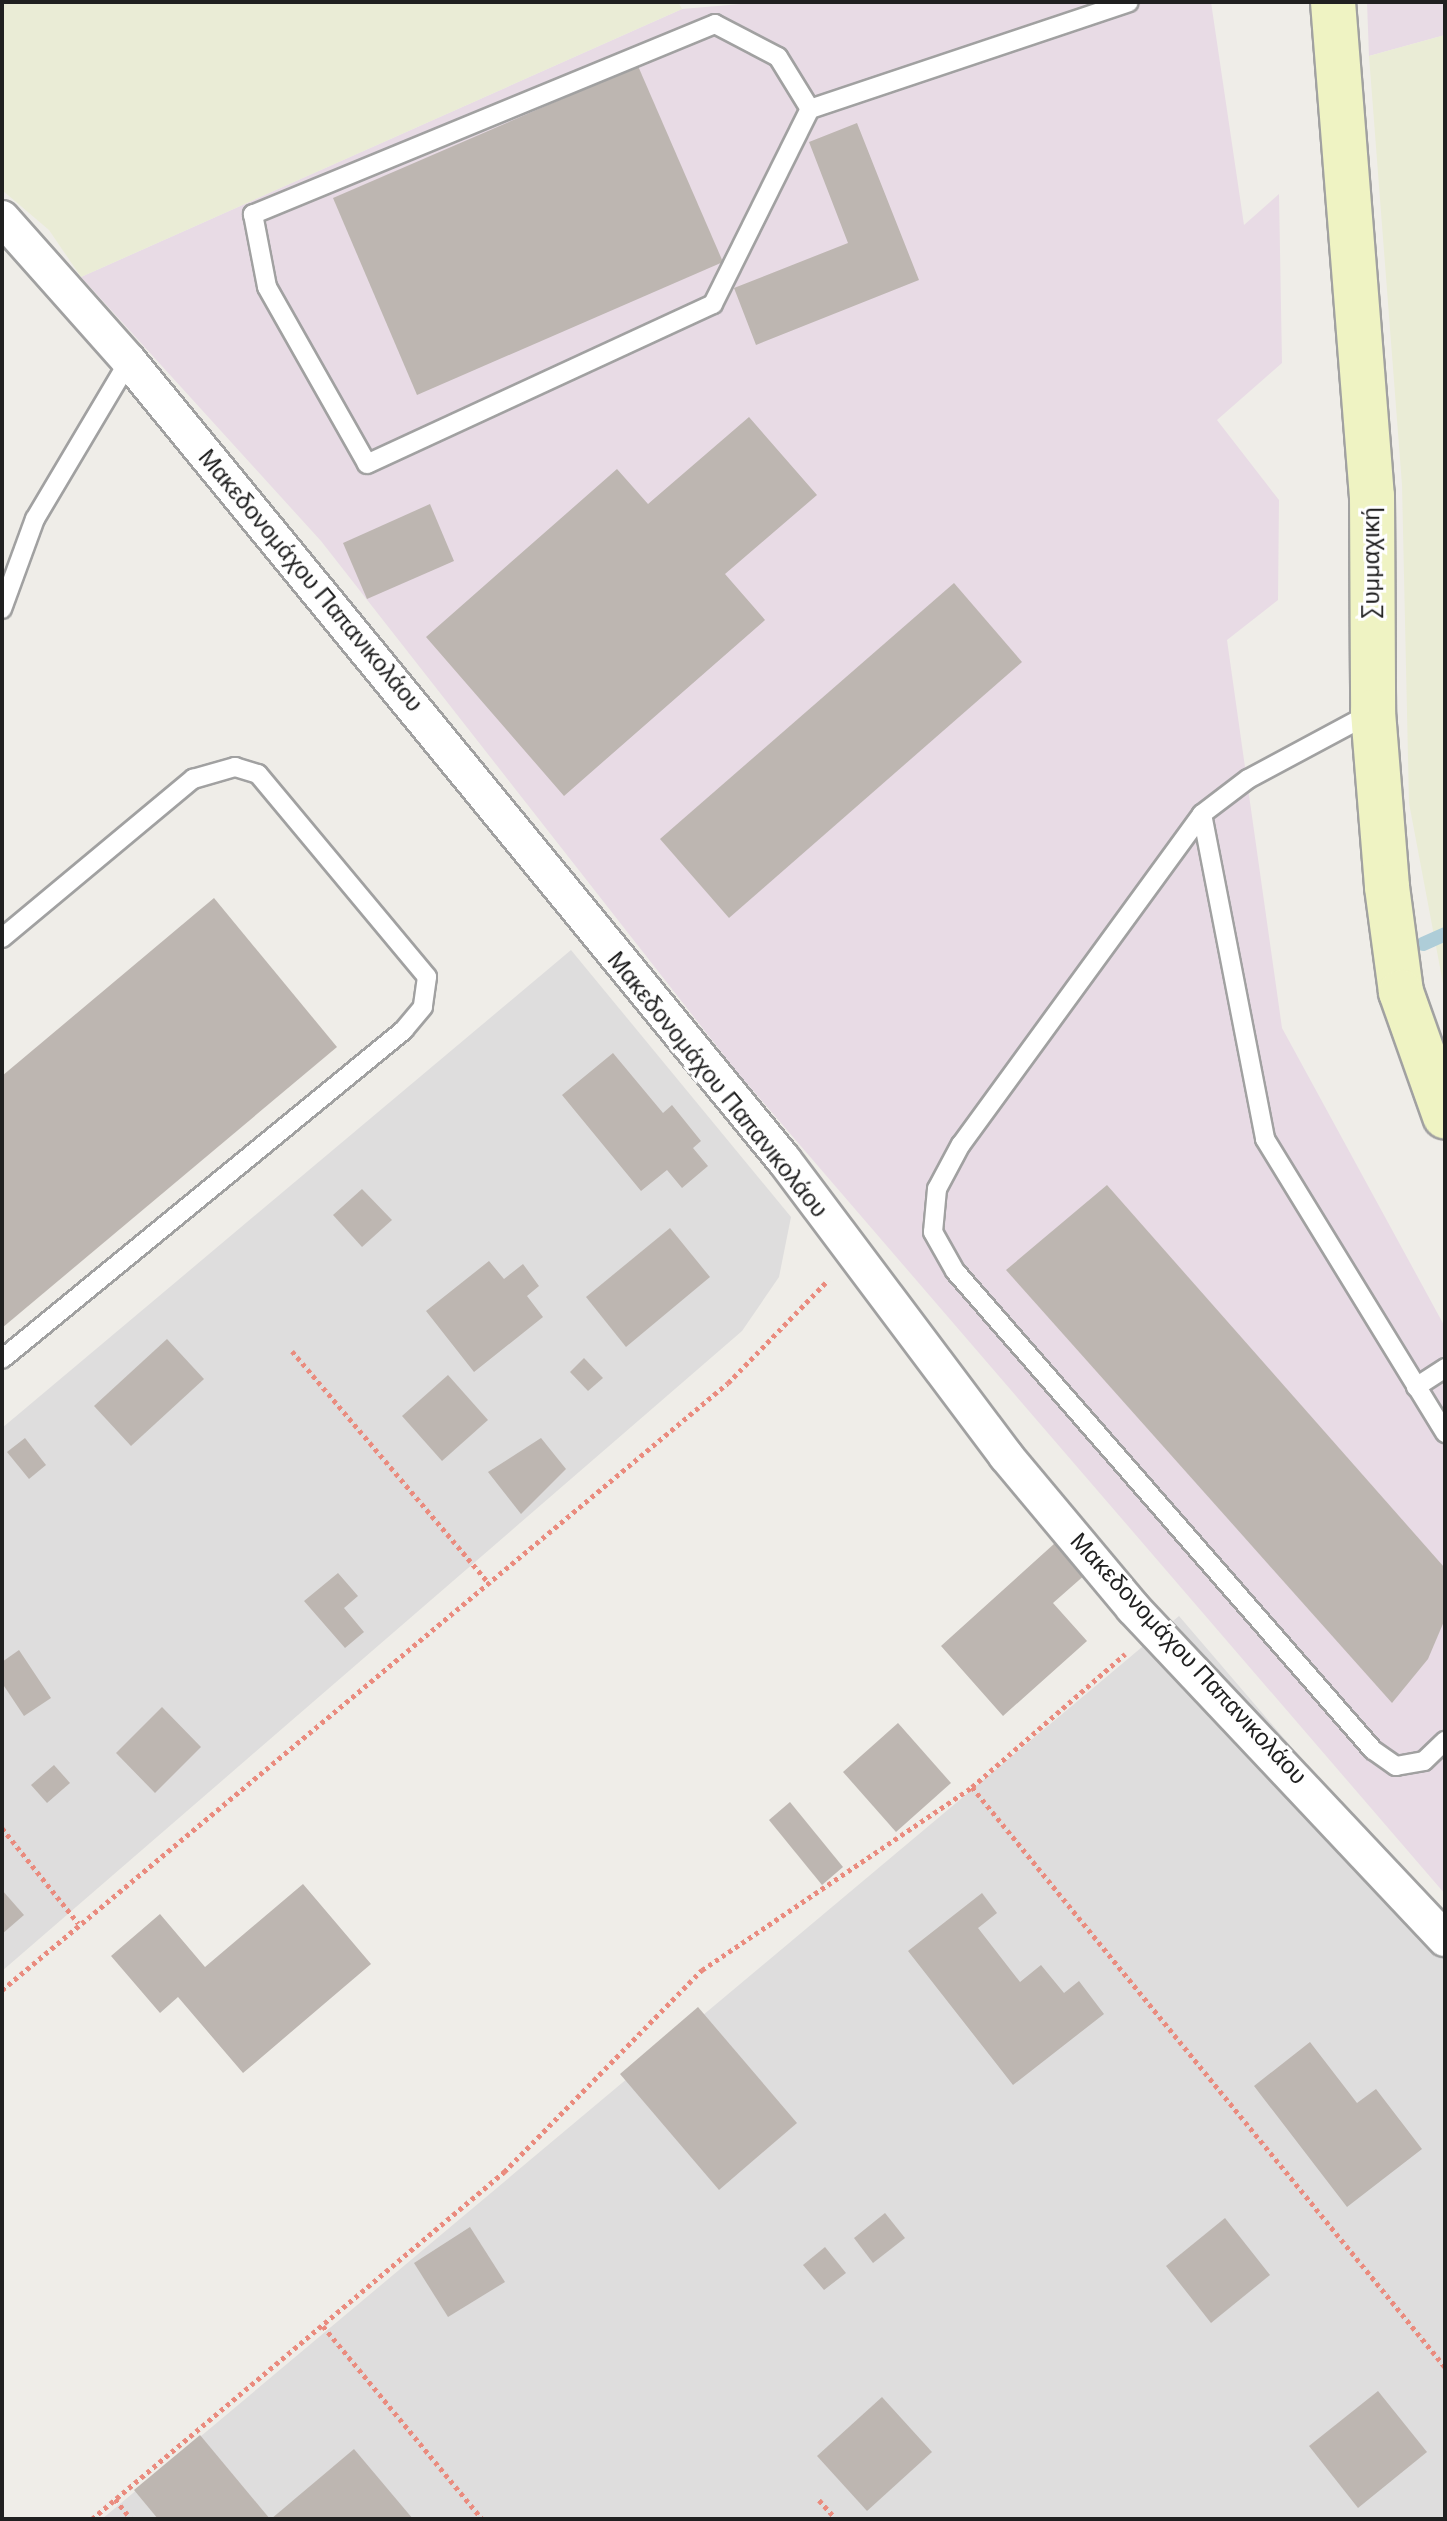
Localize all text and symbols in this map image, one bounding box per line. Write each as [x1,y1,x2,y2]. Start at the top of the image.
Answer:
street label: Μακεδονομάχου Παπανικολάου [192,444,428,718]
street label: Συμμαχική [1358,507,1386,619]
street label: Μακεδονομάχου Παπανικολάου [601,946,833,1224]
street label: Μακεδονομάχου Παπανικολάου [1064,1527,1312,1791]

